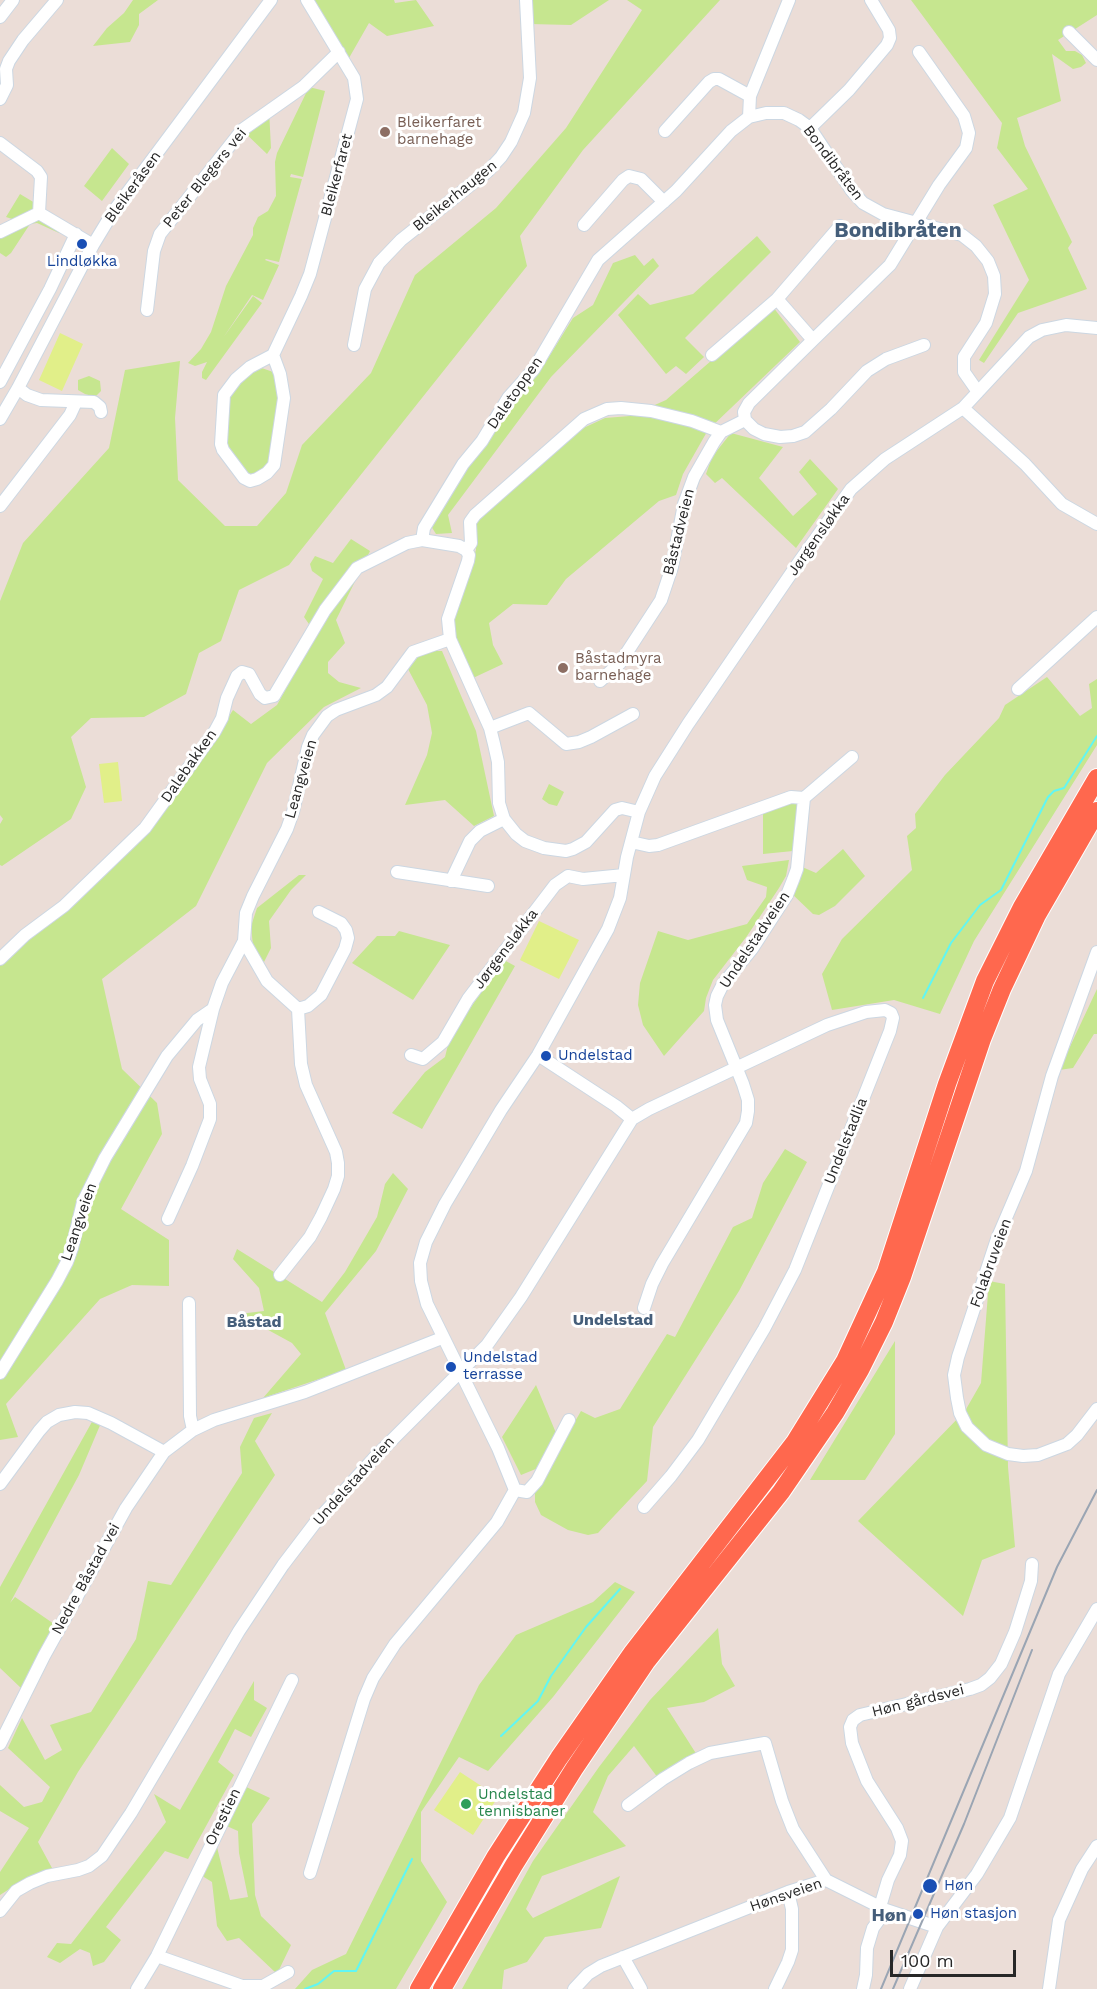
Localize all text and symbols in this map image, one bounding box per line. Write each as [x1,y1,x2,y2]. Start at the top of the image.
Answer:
place label: Bleikerfaret barnehage [397,114,482,149]
street label: Bondibråten [799,122,867,204]
street label: Peter Blegers vei [159,125,251,231]
marker: Bleikerfaret barnehage [378,125,392,139]
street label: Bleikerfaret [317,132,357,218]
street label: Bleikeråsen [101,148,165,226]
street label: Bleikerhaugen [409,157,501,235]
district label: Bondibråten [834,218,962,244]
marker: Lindløkka [75,237,89,251]
place label: Lindløkka [47,253,117,271]
street label: Daletoppen [483,353,547,433]
street label: Båstadveien [660,487,698,577]
street label: Jørgensløkka [784,491,854,579]
place label: Båstadmyra barnehage [575,650,662,685]
marker: Båstadmyra barnehage [556,661,570,675]
street label: Dalebakken [157,726,221,806]
street label: Leangveien [281,737,321,821]
street label: Undelstadveien [716,888,794,992]
street label: Jørgensløkka [470,905,542,993]
place label: Undelstad [558,1047,633,1065]
marker: Undelstad [539,1049,553,1063]
street label: Undelstadlia [820,1095,872,1187]
street label: Leangveien [57,1181,101,1263]
street label: Folabruveien [967,1216,1015,1310]
district label: Undelstad [573,1310,653,1330]
district label: Båstad [226,1312,282,1332]
place label: Undelstad terrasse [463,1349,538,1384]
marker: Undelstad terrasse [444,1360,458,1374]
street label: Undelstadveien [310,1433,398,1529]
street label: Nedre Båstad vei [48,1520,124,1638]
street label: Høn gårdsvei [870,1681,966,1721]
street label: Orestien [201,1785,245,1849]
place label: Undelstad tennisbaner [478,1786,565,1821]
marker: Undelstad tennisbaner [459,1797,473,1811]
street label: Hønsveien [747,1874,825,1916]
marker: Høn [921,1877,939,1895]
place label: Høn [944,1877,973,1895]
district label: Høn [871,1905,907,1927]
place label: Høn stasjon [930,1905,1017,1923]
marker: Høn stasjon [911,1907,925,1921]
scale bar [893,1938,1019,1976]
text: 100 m [901,1950,954,1971]

